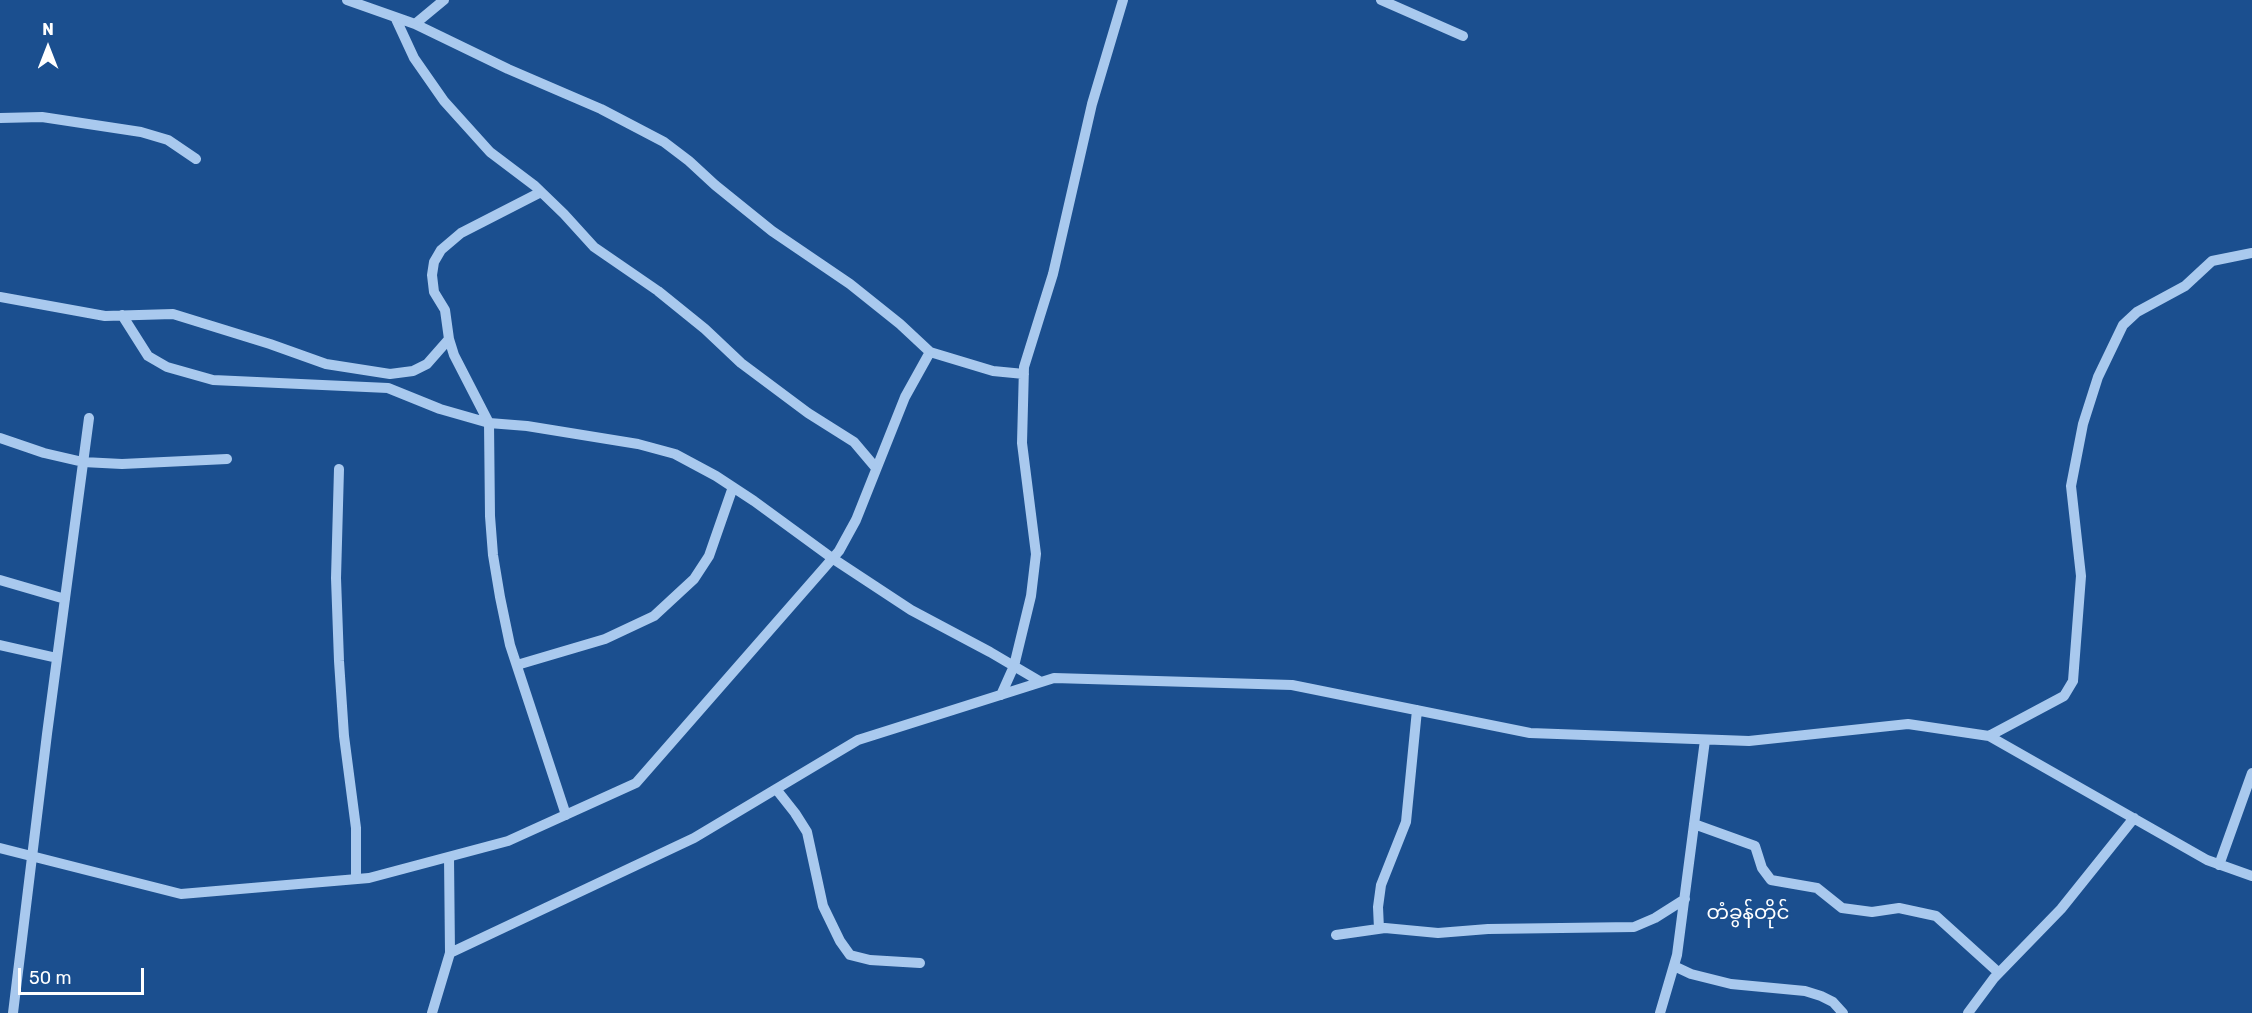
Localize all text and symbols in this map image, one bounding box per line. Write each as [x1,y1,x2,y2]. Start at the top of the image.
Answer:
north arrow [18,18,78,78]
text: N [42,20,54,39]
district label: တံခွန်တိုင် [1707,901,1789,925]
scale bar [21,956,147,994]
text: 50 m [29,967,72,989]

